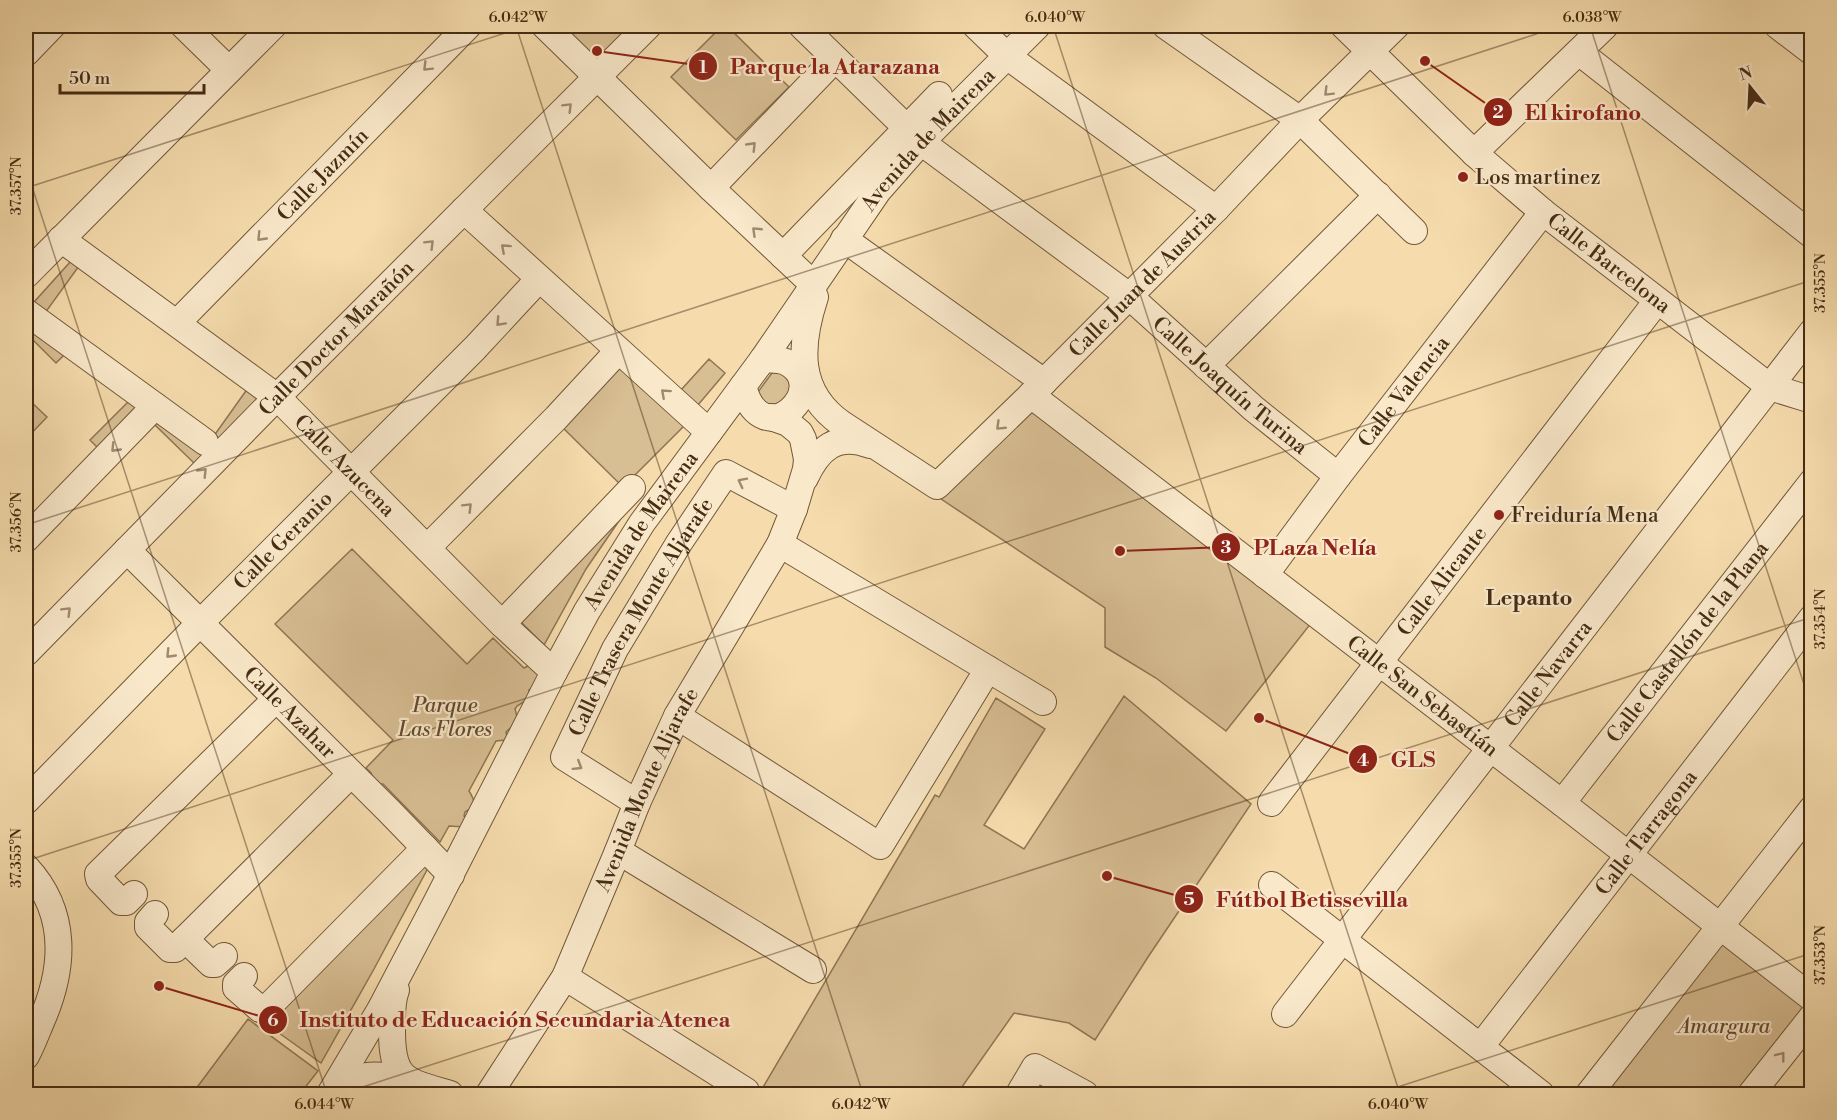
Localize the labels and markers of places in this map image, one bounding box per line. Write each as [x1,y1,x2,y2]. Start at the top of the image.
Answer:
callout: Parque la Atarazana [688,46,952,86]
callout: El kirofano [1483,92,1653,132]
place label: Los martinez [1475,165,1600,191]
marker: Los martinez [1456,170,1470,184]
place label: Freiduría Mena [1511,503,1659,529]
marker: Freiduría Mena [1492,508,1506,522]
callout: PLaza Nelía [1211,527,1389,567]
callout: GLS [1348,739,1447,779]
callout: Fútbol Betissevilla [1174,879,1420,919]
callout: Instituto de Educación Secundaria Atenea [258,1000,742,1040]

